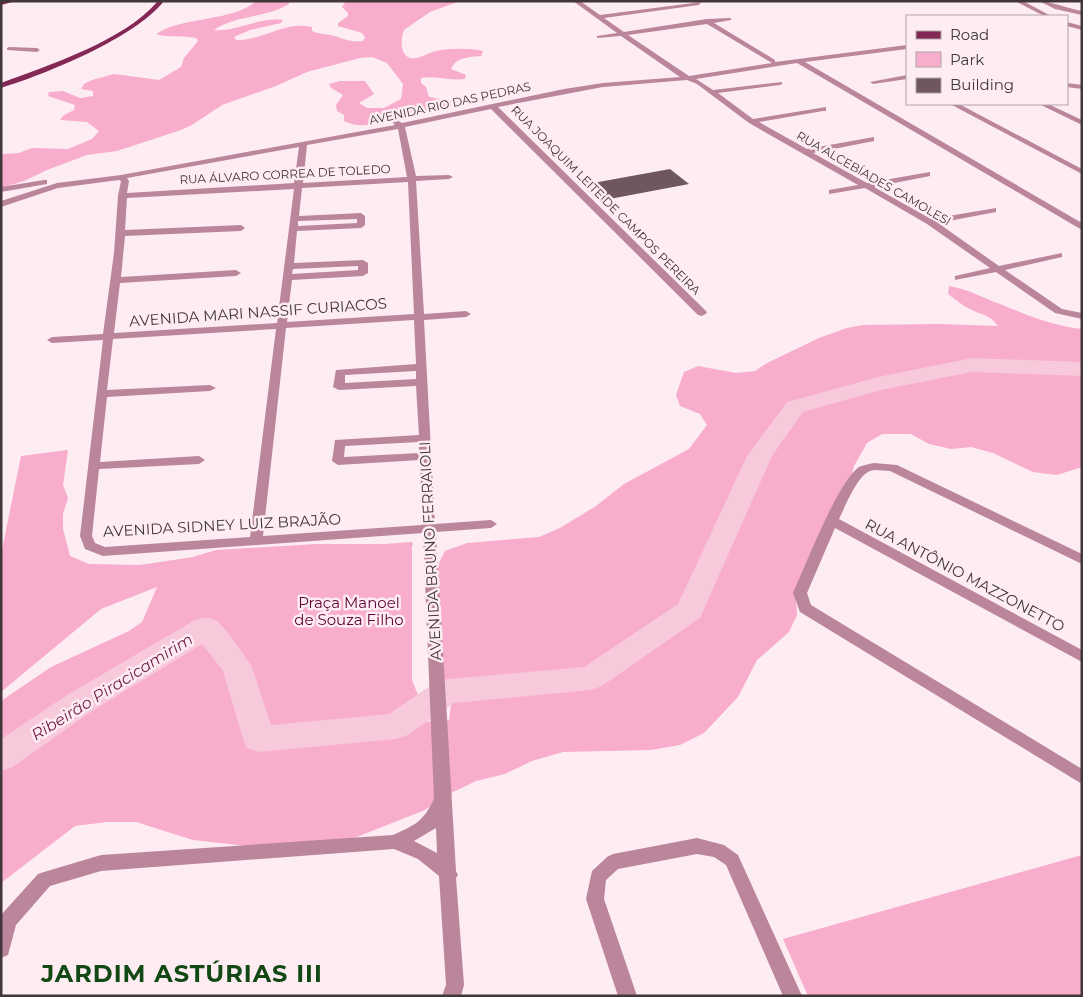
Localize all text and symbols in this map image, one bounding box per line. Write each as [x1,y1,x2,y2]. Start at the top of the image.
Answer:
legend [906,15,1068,105]
text: Road [950,25,989,44]
text: Park [950,50,984,69]
text: Building [950,75,1014,94]
street label: AVENIDA RIO DAS PEDRAS [368,79,532,127]
street label: RUA JOAQUIM LEITE DE CAMPOS PEREIRA [508,102,704,298]
street label: RUA ALCEBÍADES CAMOLESI [794,127,954,229]
street label: RUA ÁLVARO CORREA DE TOLEDO [179,161,391,187]
street label: AVENIDA MARI NASSIF CURIACOS [128,294,388,330]
street label: AVENIDA BRUNO FERRAIOLI [415,441,445,661]
street label: AVENIDA SIDNEY LUIZ BRAJÃO [103,509,341,541]
street label: RUA ANTÔNIO MAZZONETTO [862,514,1068,636]
park label: Praça Manoel de Souza Filho [294,593,404,629]
water label: Ribeirão Piracicamirim [28,630,196,744]
district label: JARDIM ASTÚRIAS III [40,959,323,988]

